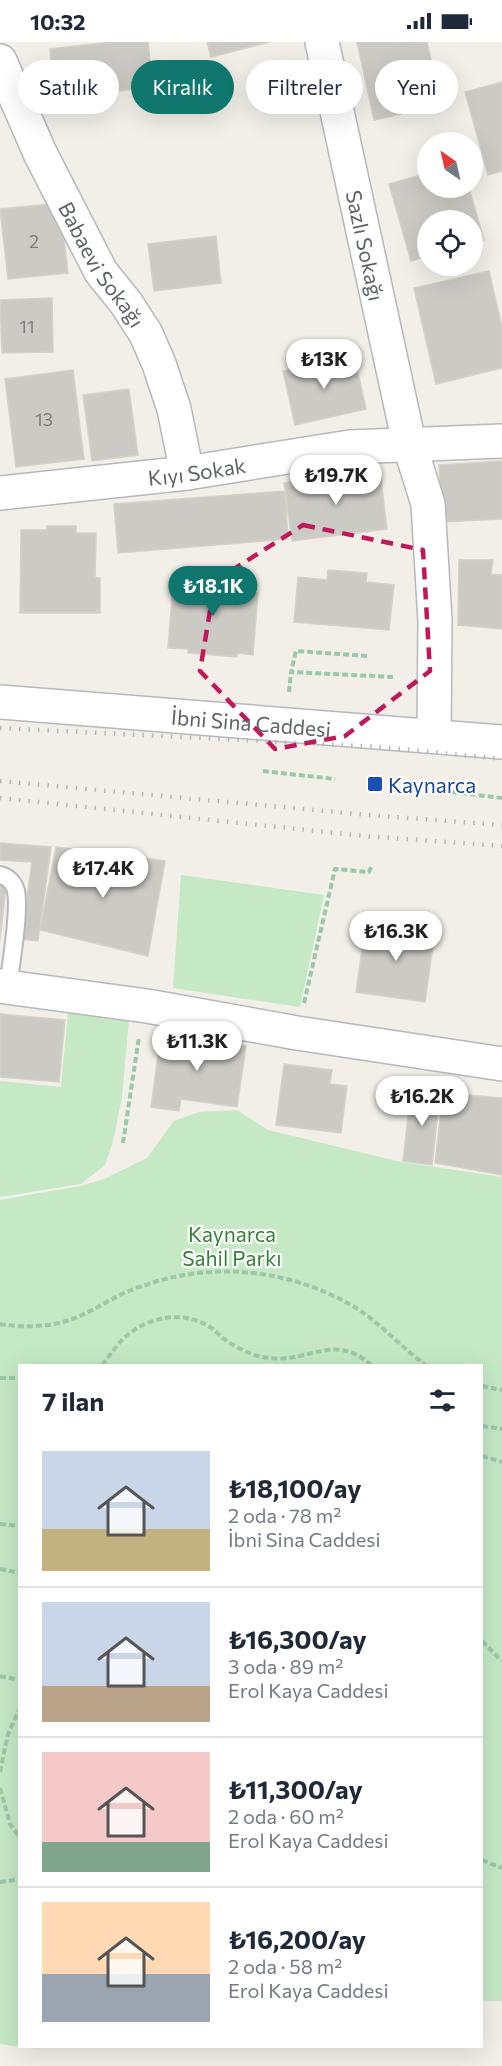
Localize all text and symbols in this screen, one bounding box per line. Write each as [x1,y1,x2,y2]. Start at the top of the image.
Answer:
text: 10:32 [30,8,86,35]
chip: Satılık [18,60,119,114]
chip: Kiralık [131,60,234,114]
chip: Filtreler [246,60,363,114]
chip: Yeni [375,60,458,114]
north arrow [417,132,483,198]
map controls [417,132,483,276]
street label: Sazlı Sokağı [342,188,390,303]
street label: Babaevi Sokağı [54,197,150,331]
button: locate [417,210,483,276]
house number: 2 [29,230,39,252]
house number: 11 [19,315,35,337]
pin: ₺13K [288,339,360,390]
text: ₺13K [300,346,348,370]
house number: 13 [35,408,53,430]
street label: Kıyı Sokak [147,451,247,490]
pin: ₺19.7K [287,455,385,506]
text: ₺19.7K [304,462,368,486]
pin: ₺18.1K [164,566,262,617]
text: ₺18.1K [182,573,244,597]
street label: İbni Sina Caddesi [170,703,332,741]
place label: Kaynarca [388,772,476,797]
marker: Kaynarca [366,775,384,793]
pin: ₺17.4K [54,848,152,899]
text: ₺17.4K [71,855,135,879]
pin: ₺16.3K [347,911,445,962]
text: ₺16.3K [363,918,429,942]
pin: ₺11.3K [148,1021,246,1072]
text: ₺11.3K [166,1028,228,1052]
pin: ₺16.2K [373,1076,471,1127]
text: ₺16.2K [389,1083,455,1107]
park label: Kaynarca Sahil Parkı [182,1221,282,1270]
icon: filters [426,1384,459,1417]
text: 7 ilan [42,1385,104,1416]
text: ₺18,100/ay [228,1472,361,1503]
icon: home [90,1475,162,1547]
text: 2 oda · 78 m² [228,1503,341,1527]
text: İbni Sina Caddesi [228,1527,381,1551]
text: ₺16,300/ay [228,1623,367,1654]
icon: home [90,1626,162,1698]
text: 3 oda · 89 m² [228,1654,343,1678]
text: Erol Kaya Caddesi [228,1678,389,1702]
text: ₺11,300/ay [228,1773,363,1804]
icon: home [90,1776,162,1848]
text: 2 oda · 60 m² [228,1804,344,1828]
text: Erol Kaya Caddesi [228,1828,389,1852]
text: ₺16,200/ay [228,1923,366,1954]
icon: home [90,1926,162,1998]
text: 2 oda · 58 m² [228,1954,342,1978]
text: Erol Kaya Caddesi [228,1978,389,2002]

